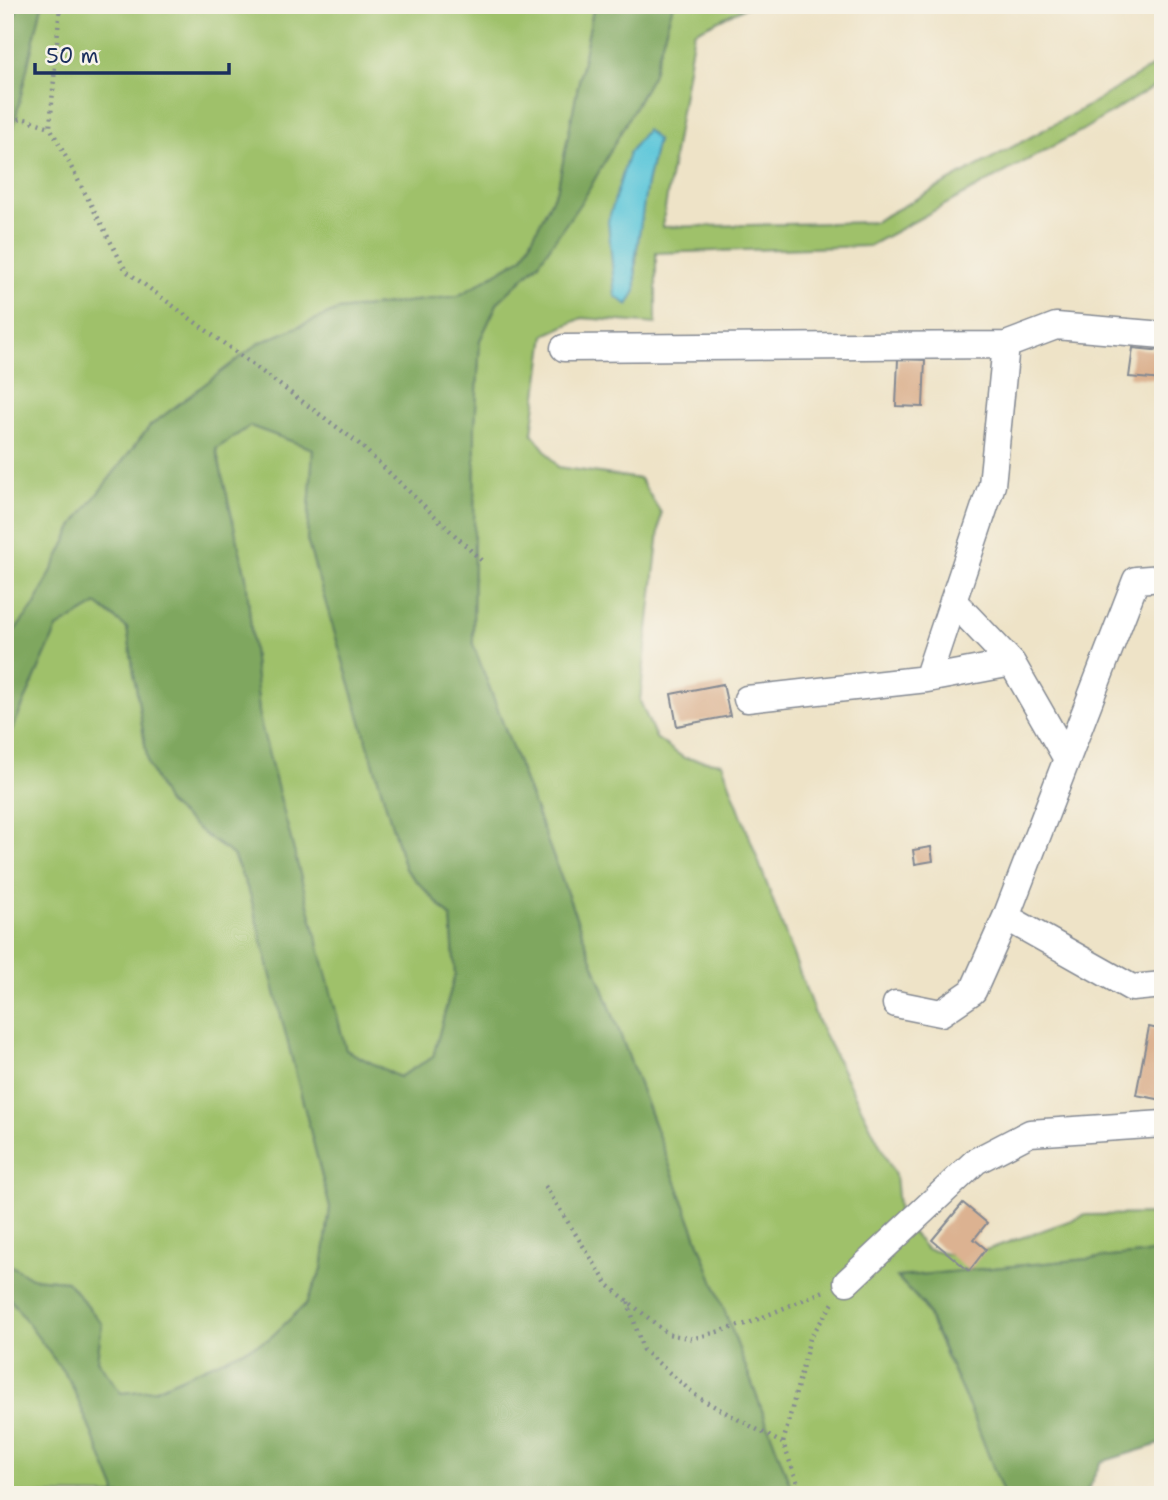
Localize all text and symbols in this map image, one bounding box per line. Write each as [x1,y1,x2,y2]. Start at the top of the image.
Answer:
scale bar [35,32,229,76]
text: 50 m [46,42,99,70]

